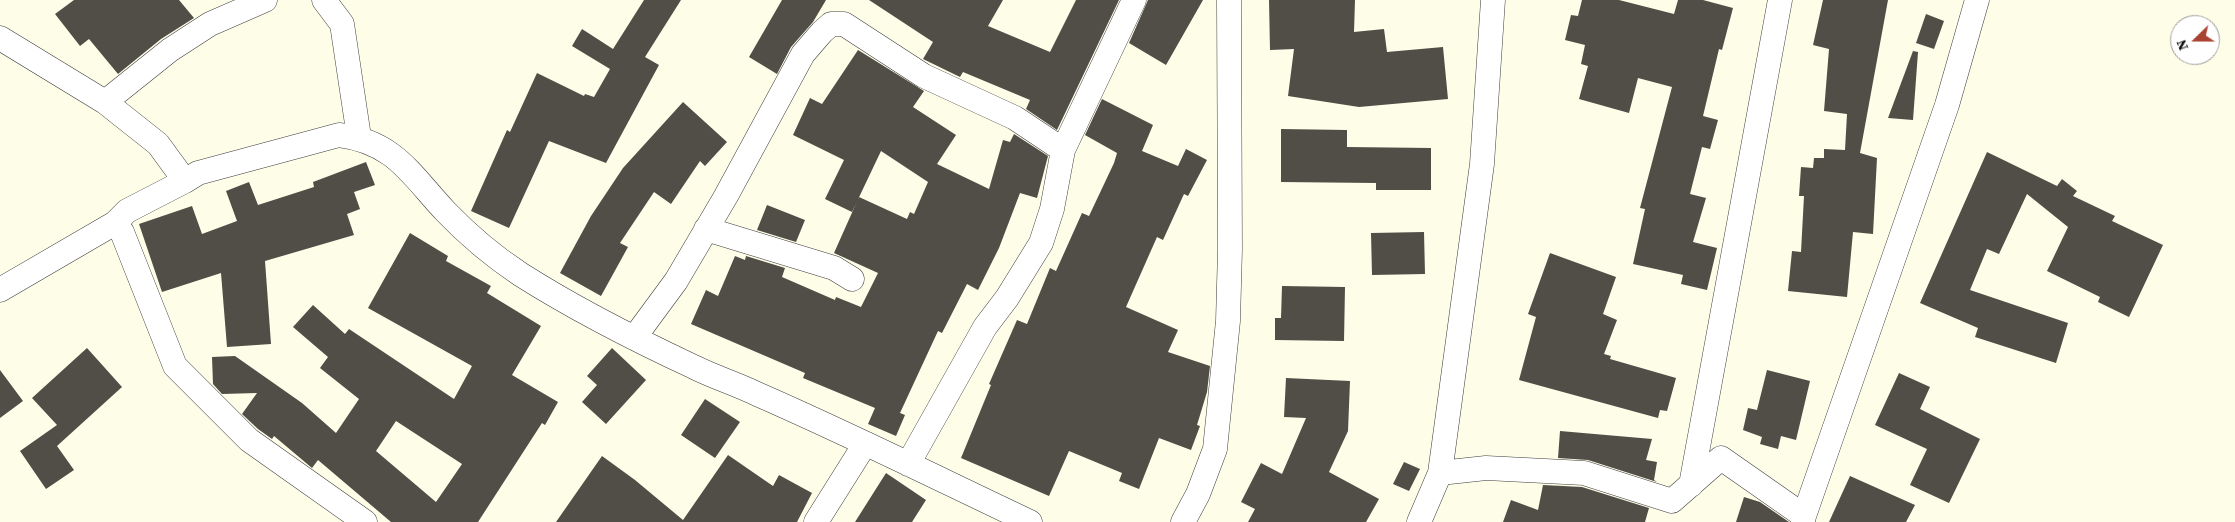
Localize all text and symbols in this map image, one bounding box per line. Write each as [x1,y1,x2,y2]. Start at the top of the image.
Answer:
north arrow [2170,15,2220,65]
text: N [2171,37,2193,54]

